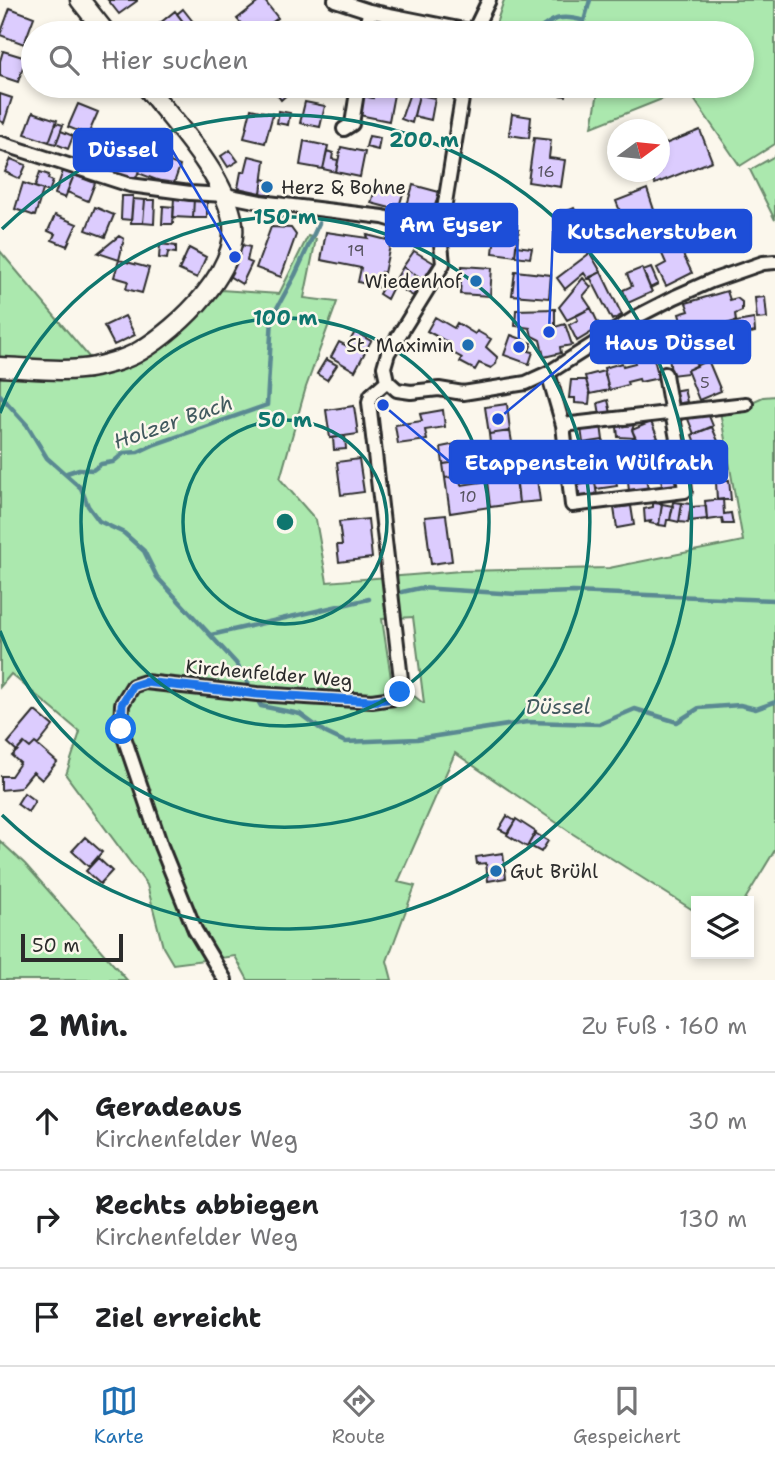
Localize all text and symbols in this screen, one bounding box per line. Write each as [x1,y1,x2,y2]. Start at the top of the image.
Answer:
search box [21,21,754,98]
icon: search [45,41,83,79]
text: Hier suchen [101,42,248,77]
north arrow [607,119,670,182]
text: 200 m [389,126,459,154]
callout: Düssel [74,129,172,171]
text: Düssel [88,136,158,164]
house number: 16 [537,161,555,182]
place label: Herz & Bohne [281,175,406,200]
marker: Herz & Bohne [259,179,275,195]
text: 150 m [253,203,317,231]
callout: Am Eyser [386,204,517,246]
callout: Kutscherstuben [553,210,751,252]
text: Am Eyser [399,211,503,239]
text: Kutscherstuben [567,218,737,246]
house number: 19 [347,240,365,261]
place label: Wiedenhof [364,269,463,294]
marker: Wiedenhof [468,273,484,289]
text: 100 m [253,304,317,332]
callout: Haus Düssel [591,321,750,363]
text: Haus Düssel [605,329,735,357]
place label: St. Maximin [346,333,454,358]
marker: St. Maximin [460,337,476,353]
house number: 5 [700,372,710,393]
water label: Holzer Bach [110,388,236,456]
text: 50 m [258,406,312,434]
callout: Etappenstein Wülfrath [450,441,727,483]
text: Etappenstein Wülfrath [464,449,714,477]
house number: 10 [459,486,477,507]
centre of rings [273,510,297,534]
street label: Kirchenfelder Weg [184,654,353,693]
route end [384,676,415,707]
water label: Düssel [525,693,591,721]
route start [105,713,136,744]
place label: Gut Brühl [510,859,598,884]
marker: Gut Brühl [488,863,504,879]
map controls [691,896,754,959]
button: layers [691,896,754,959]
scale bar [21,931,122,963]
text: 50 m [32,933,80,958]
text: 2 Min. [28,1005,128,1046]
text: Zu Fuß · 160 m [582,1011,747,1041]
text: Geradeaus [95,1089,242,1124]
icon: ahead [28,1102,66,1140]
text: 30 m [688,1106,747,1136]
text: Kirchenfelder Weg [95,1124,298,1154]
text: Rechts abbiegen [95,1187,319,1222]
icon: right [28,1200,66,1238]
text: 130 m [679,1204,747,1234]
text: Kirchenfelder Weg [95,1222,298,1252]
icon: arrive [28,1298,66,1336]
text: Ziel erreicht [95,1300,261,1335]
tab: Karte [94,1382,144,1449]
tab: Route [332,1382,385,1449]
tab: Gespeichert [573,1382,681,1449]

